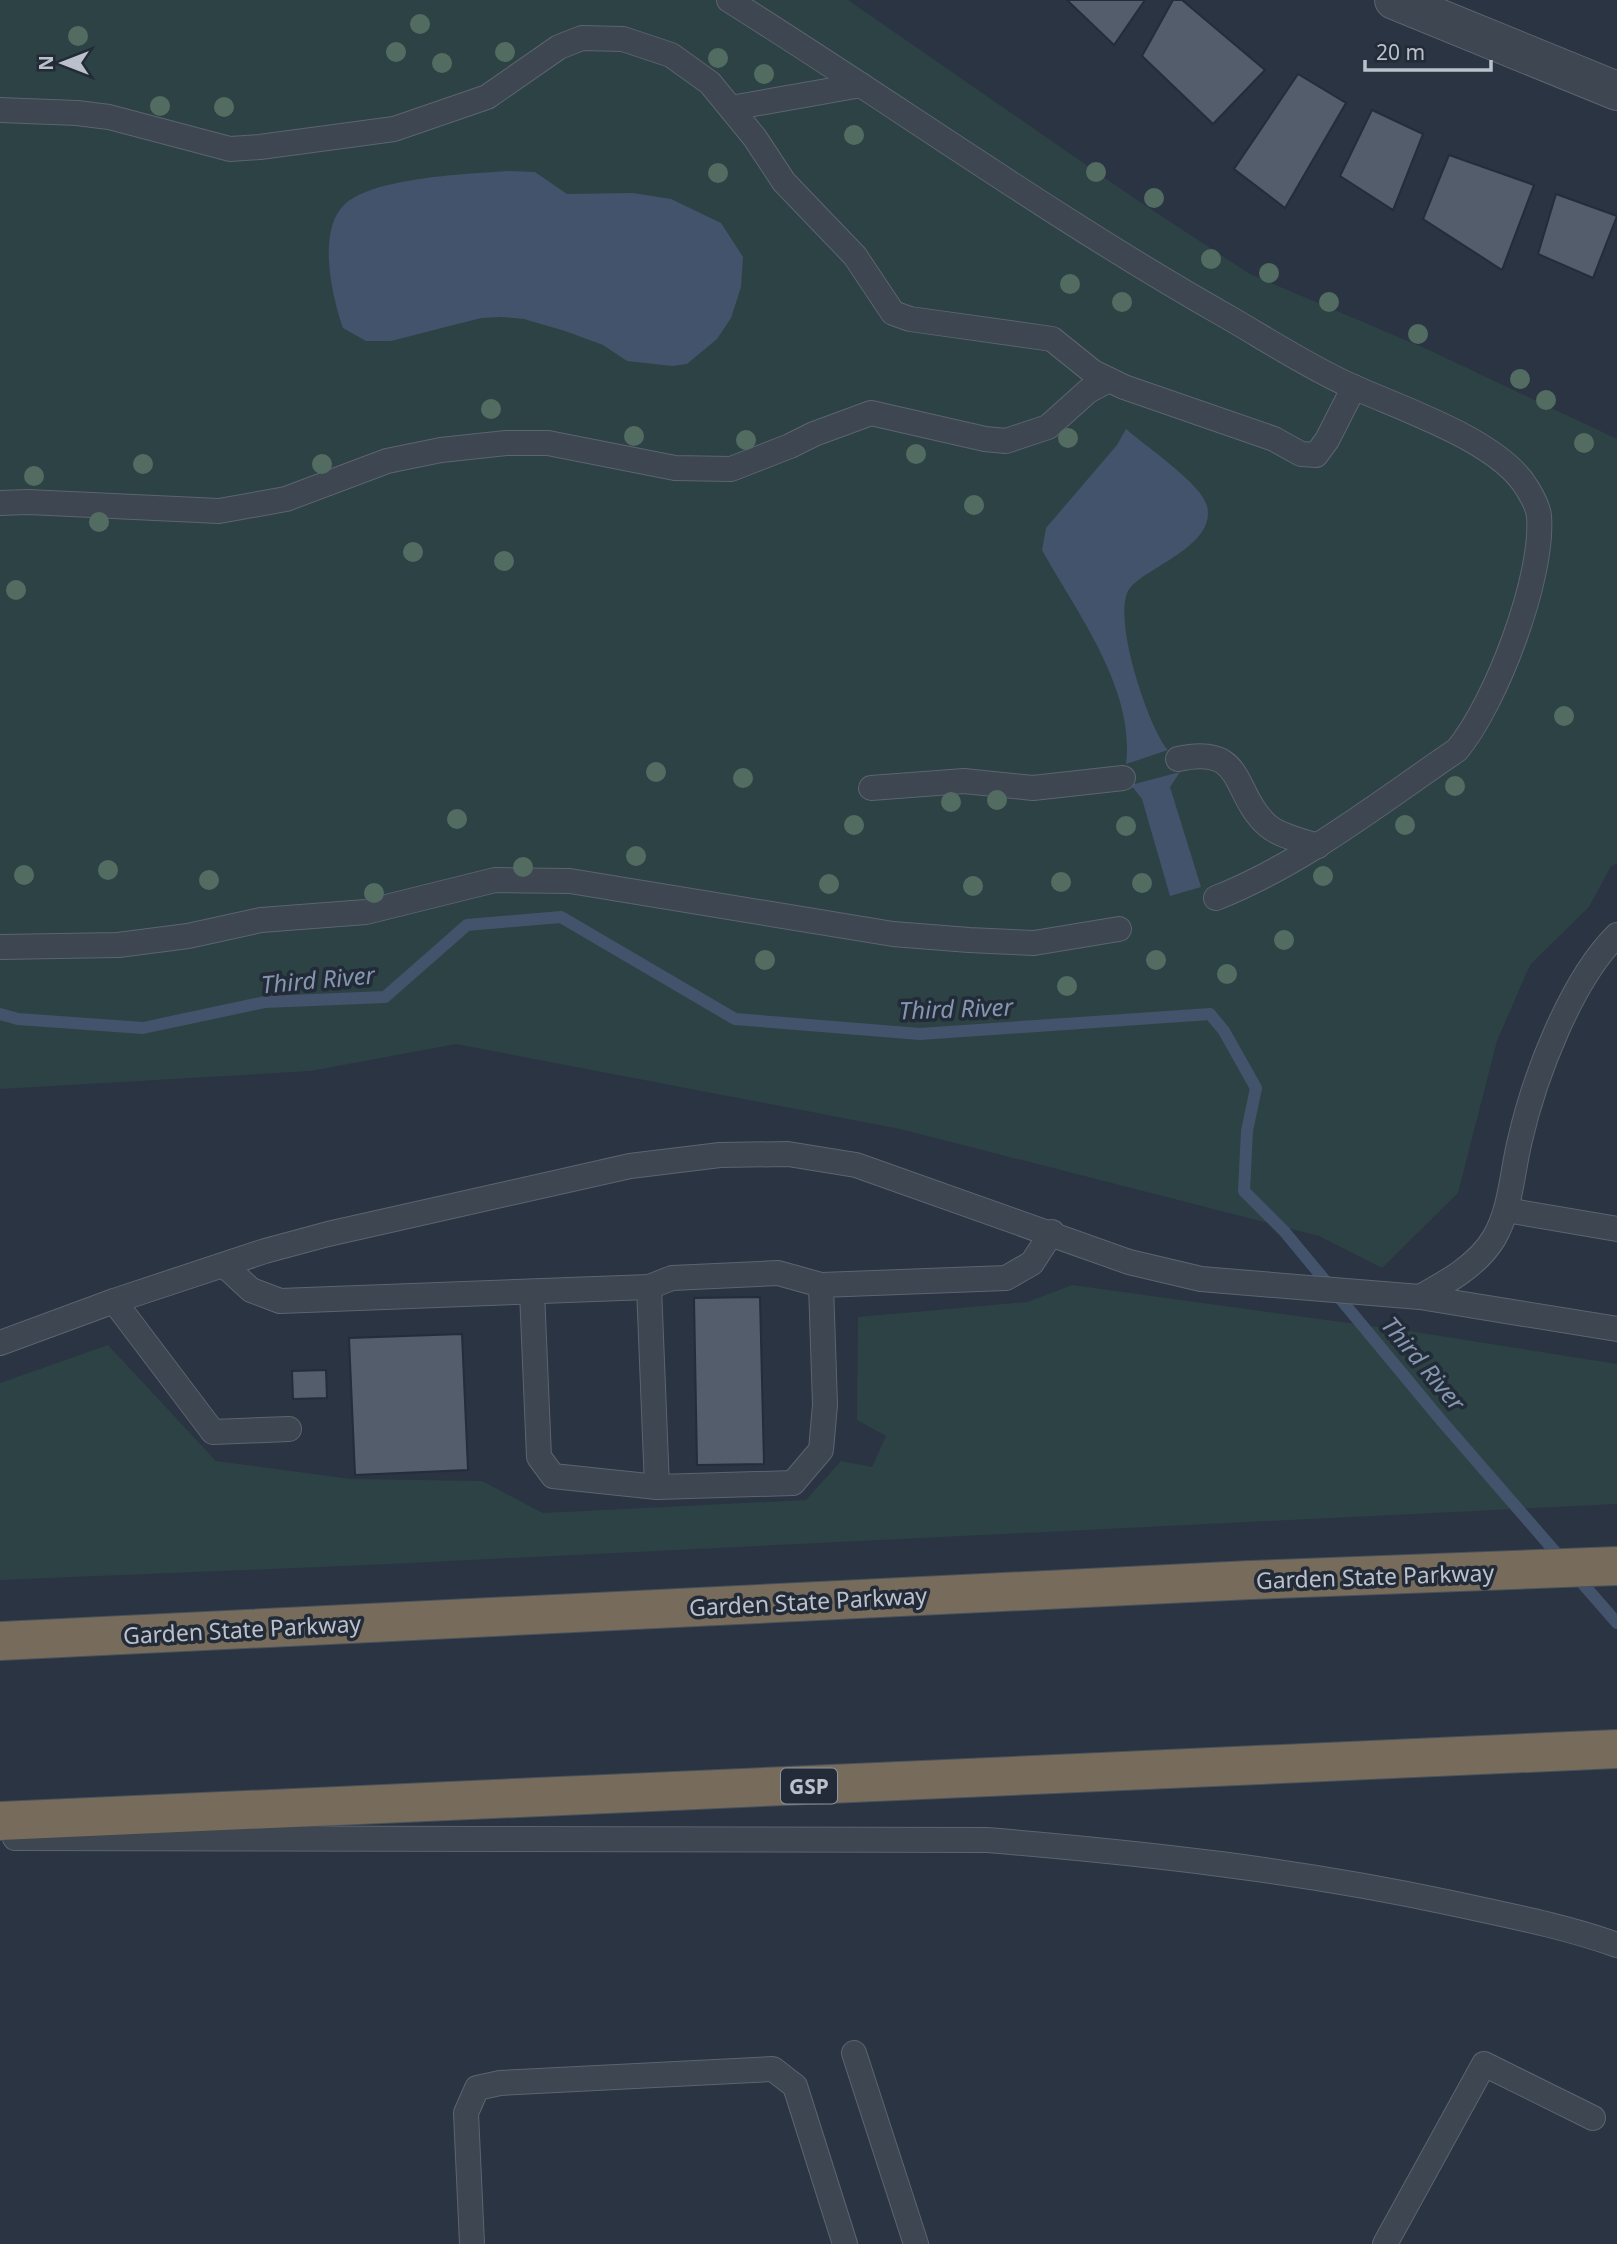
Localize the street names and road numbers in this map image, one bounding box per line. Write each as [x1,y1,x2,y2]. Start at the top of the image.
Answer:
street label: Garden State Parkway [1255,1556,1495,1596]
street label: Garden State Parkway [688,1579,928,1623]
street label: Garden State Parkway [122,1607,362,1651]
road number: GSP [781,1768,837,1803]

